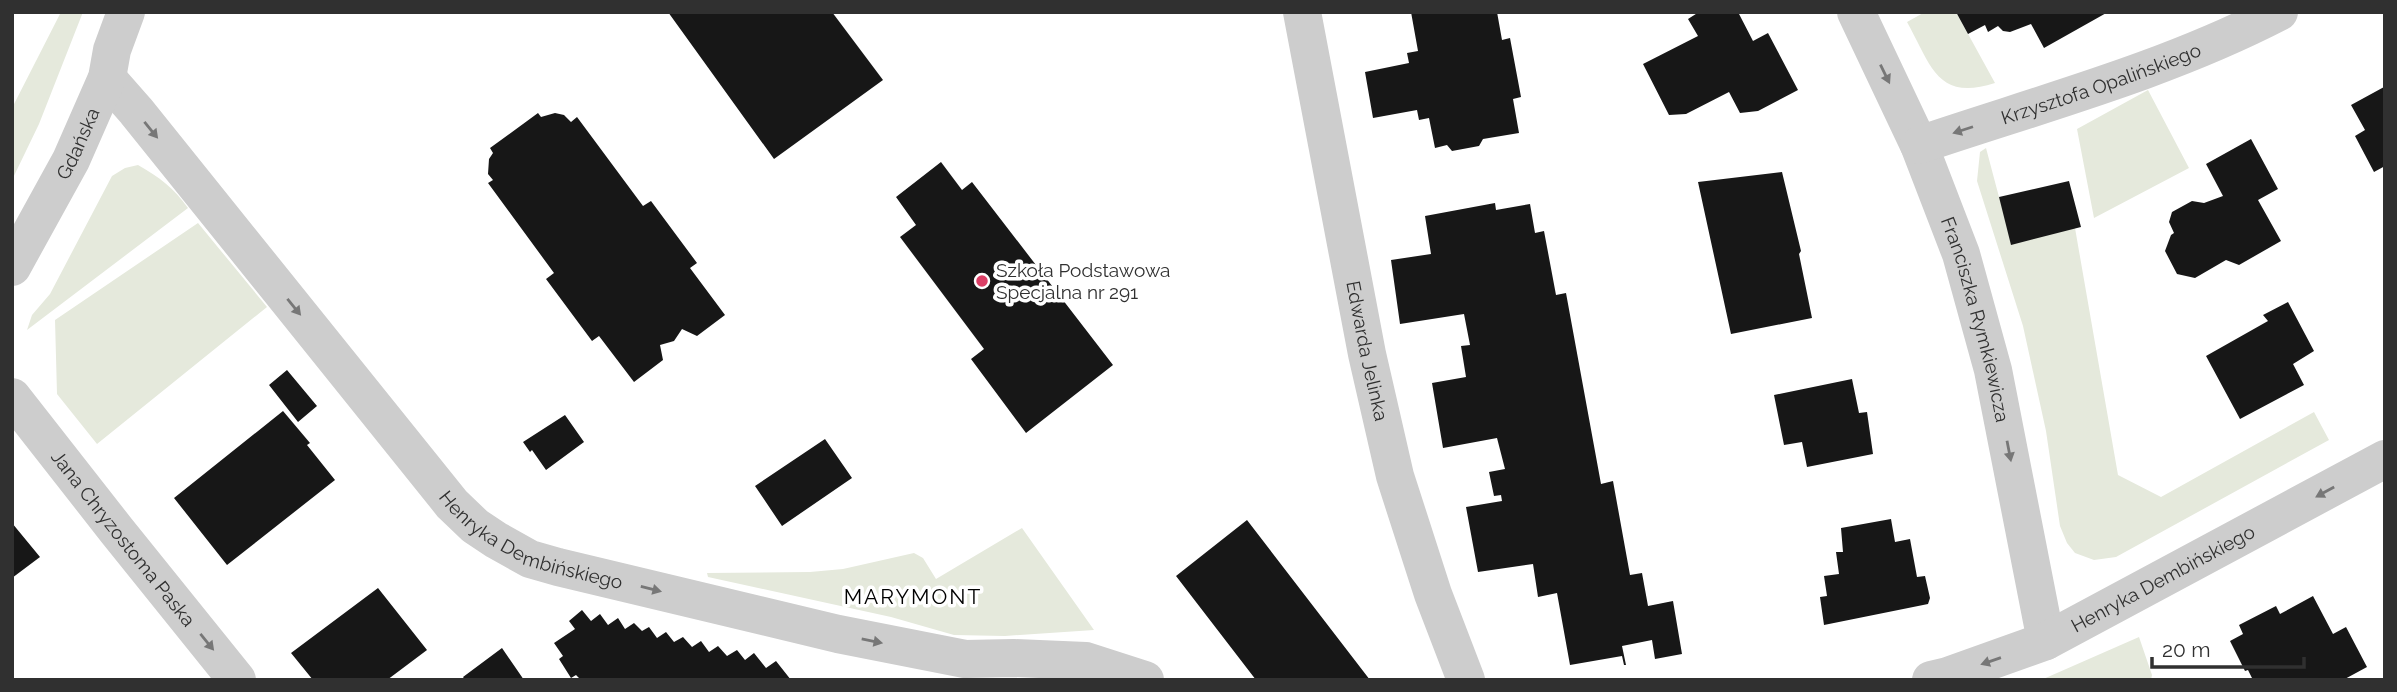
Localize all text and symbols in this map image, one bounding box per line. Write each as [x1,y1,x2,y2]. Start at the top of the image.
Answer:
street label: Krzysztofa Opalińskiego [1998,38,2204,128]
one-way arrow [1879,64,1891,84]
street label: Gdańska [52,104,104,183]
one-way arrow [144,121,159,139]
one-way arrow [1952,125,1973,136]
street label: Franciszka Rymkiewicza [1937,214,2014,424]
place label: Szkoła Podstawowa Specjalna nr 291 [996,259,1170,303]
marker: Szkoła Podstawowa Specjalna nr 291 [974,273,990,289]
street label: Edwarda Jelinka [1342,279,1393,423]
one-way arrow [286,299,301,316]
one-way arrow [2003,440,2014,462]
street label: Jana Chryzostoma Paska [47,446,200,630]
street label: Henryka Dembińskiego [435,486,625,593]
one-way arrow [2315,486,2335,498]
street label: Henryka Dembińskiego [2067,520,2258,637]
one-way arrow [640,583,662,594]
district label: MARYMONT [844,584,982,609]
scale bar [2152,626,2304,670]
one-way arrow [199,633,214,650]
one-way arrow [861,635,883,646]
text: 20 m [2162,637,2210,662]
one-way arrow [1981,656,2002,667]

